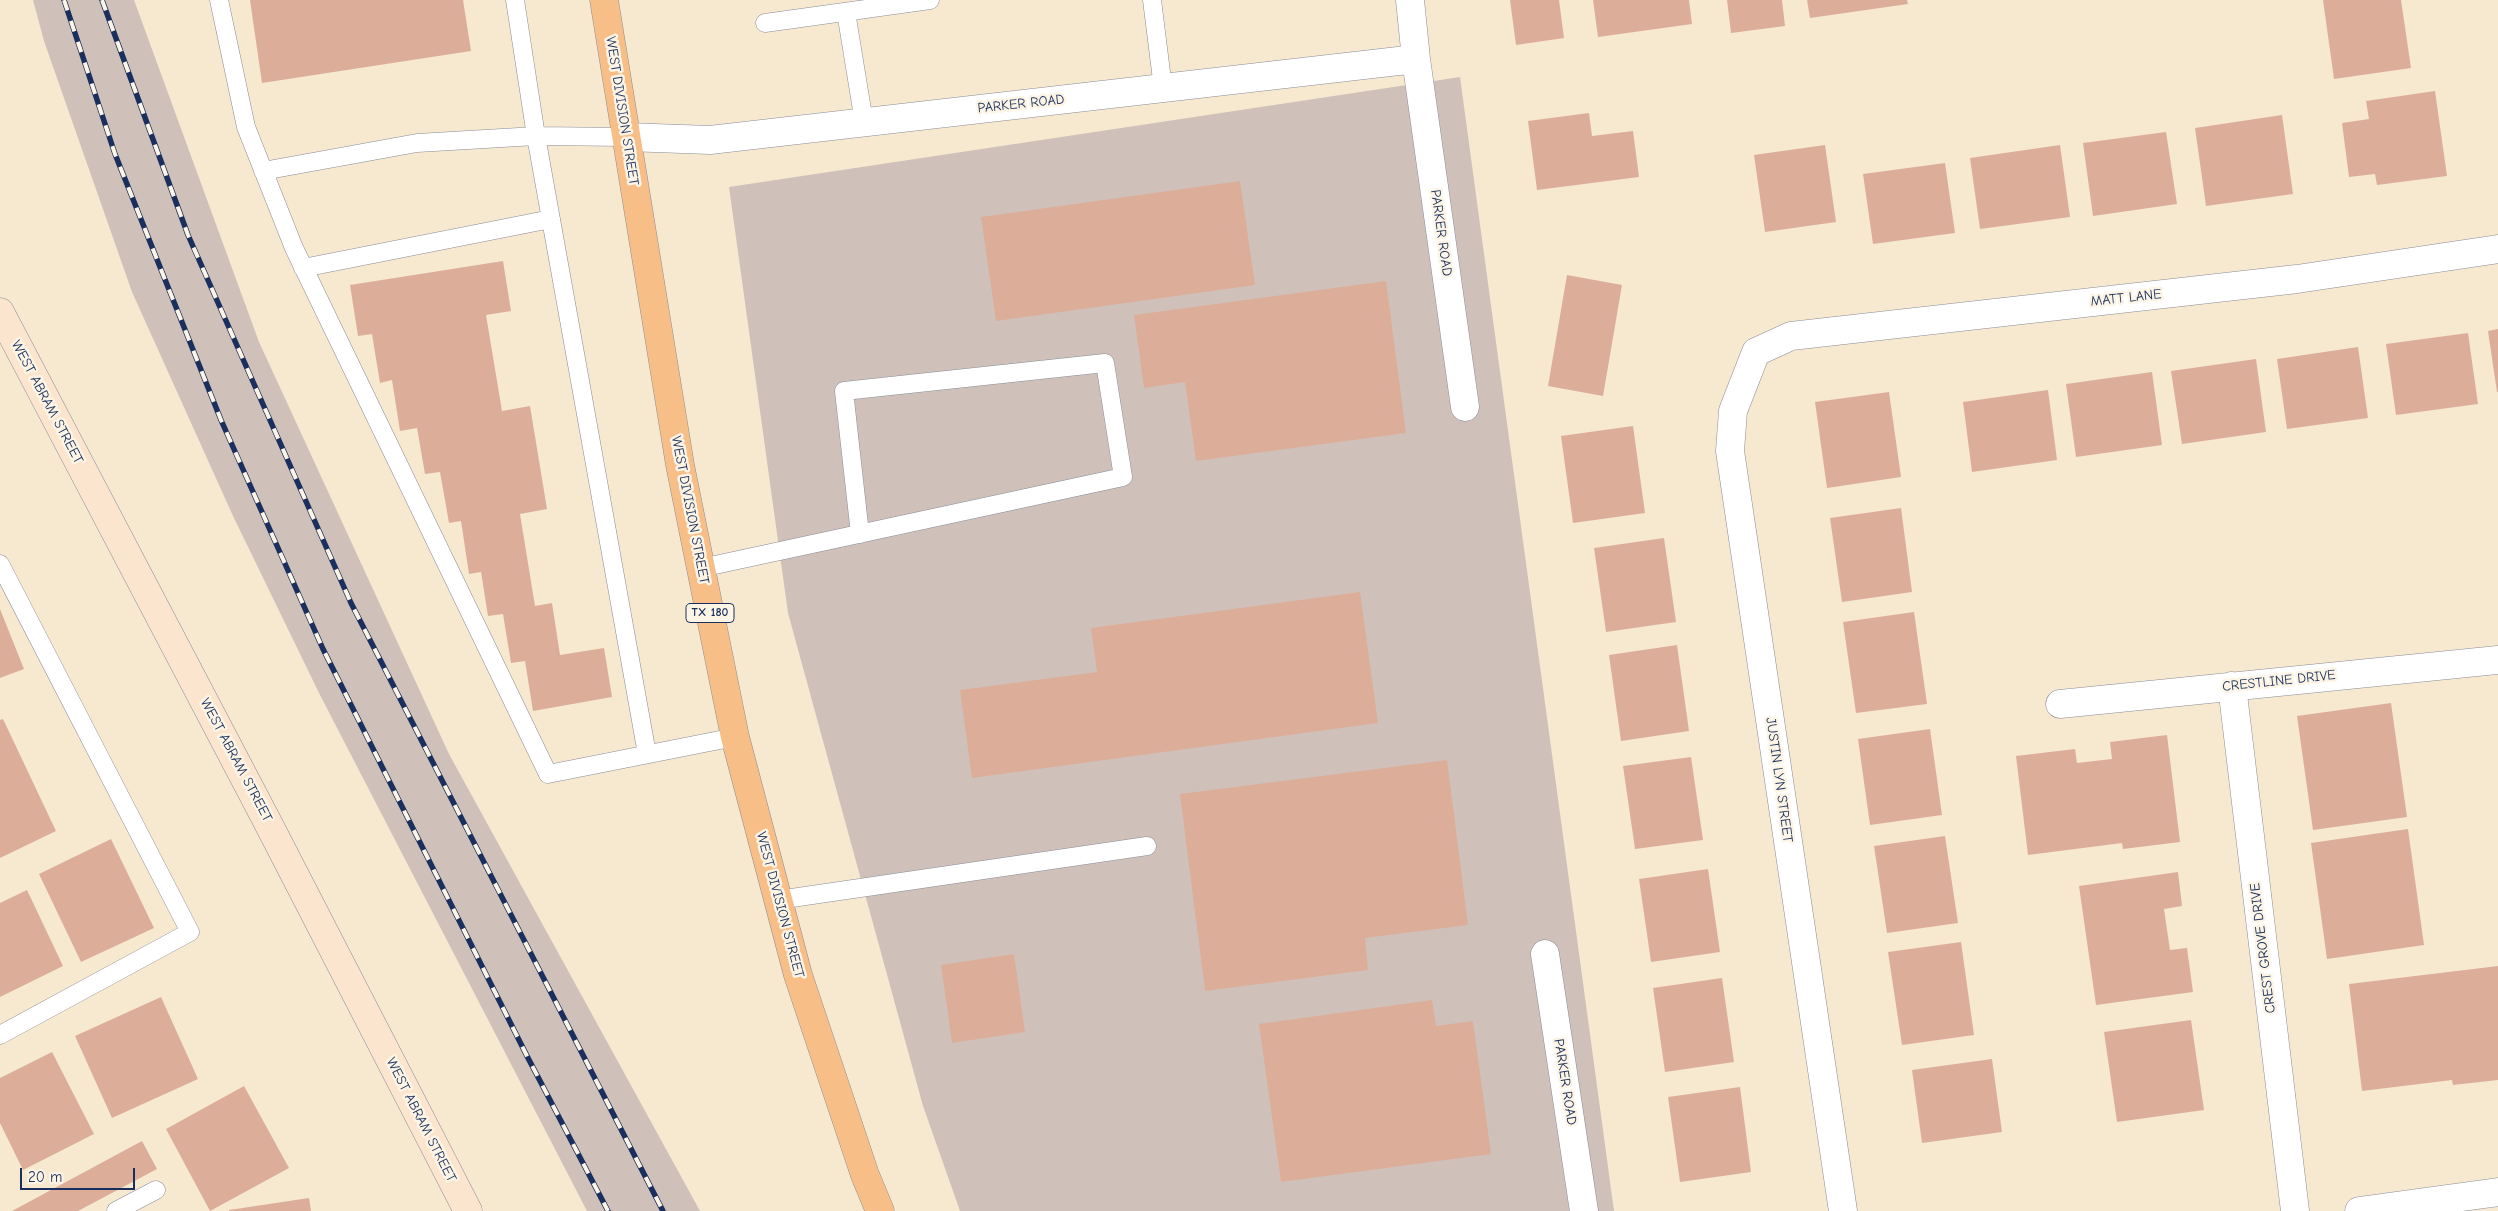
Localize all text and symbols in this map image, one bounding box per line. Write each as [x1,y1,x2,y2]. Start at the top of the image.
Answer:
street label: WEST DIVISION STREET [602,35,642,187]
street label: PARKER ROAD [977,91,1065,117]
street label: PARKER ROAD [1427,189,1455,277]
street label: MATT LANE [2090,286,2162,310]
street label: WEST ABRAM STREET [7,337,87,467]
street label: WEST DIVISION STREET [667,435,713,585]
road number: TX 180 [686,604,734,622]
street label: CRESTLINE DRIVE [2222,667,2336,695]
street label: WEST ABRAM STREET [196,695,276,825]
street label: JUSTIN LYN STREET [1762,716,1796,844]
street label: WEST DIVISION STREET [752,830,808,980]
street label: CREST GROVE DRIVE [2247,882,2279,1014]
street label: PARKER ROAD [1550,1038,1580,1126]
street label: WEST ABRAM STREET [382,1055,460,1185]
scale bar [22,1158,138,1190]
text: 20 m [28,1168,62,1186]

